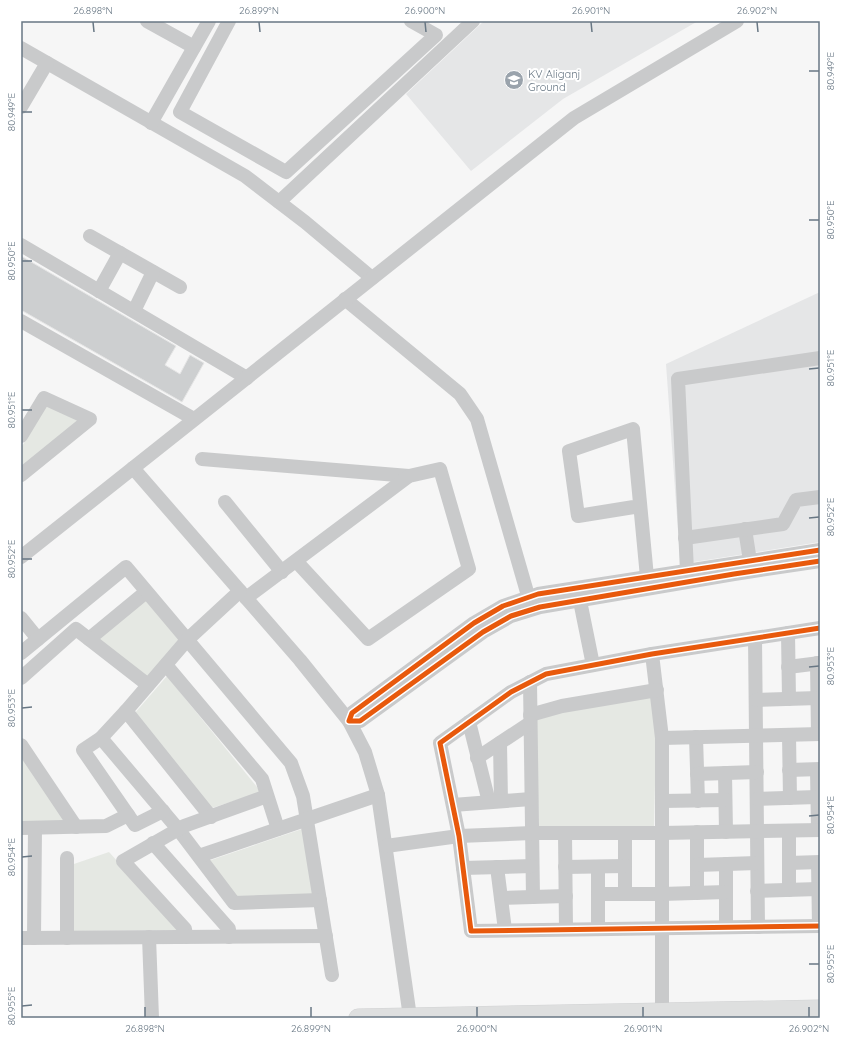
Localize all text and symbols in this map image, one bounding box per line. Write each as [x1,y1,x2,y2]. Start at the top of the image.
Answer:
text: 26.898°N [73,4,113,17]
text: 26.899°N [239,4,279,17]
text: 26.900°N [405,4,445,17]
text: 26.901°N [572,4,610,17]
text: 26.902°N [737,4,777,17]
text: 80.949°E [824,51,837,90]
place label: KV Aliganj Ground [528,67,581,94]
school or university icon: KV Aliganj Ground [503,69,525,91]
text: 80.949°E [5,92,18,131]
text: 80.950°E [824,200,837,240]
text: 80.950°E [5,241,18,281]
text: 80.951°E [824,349,837,386]
text: 80.951°E [5,391,18,428]
text: 80.952°E [824,497,837,536]
text: 80.952°E [5,539,18,578]
text: 80.953°E [824,646,837,685]
text: 80.953°E [5,688,18,727]
text: 80.954°E [824,795,837,834]
text: 80.954°E [5,837,18,876]
text: 80.955°E [824,944,837,983]
text: 80.955°E [5,986,18,1025]
text: 26.898°N [125,1022,165,1035]
text: 26.899°N [291,1022,331,1035]
text: 26.900°N [457,1022,497,1035]
text: 26.901°N [624,1022,662,1035]
text: 26.902°N [789,1022,829,1035]

